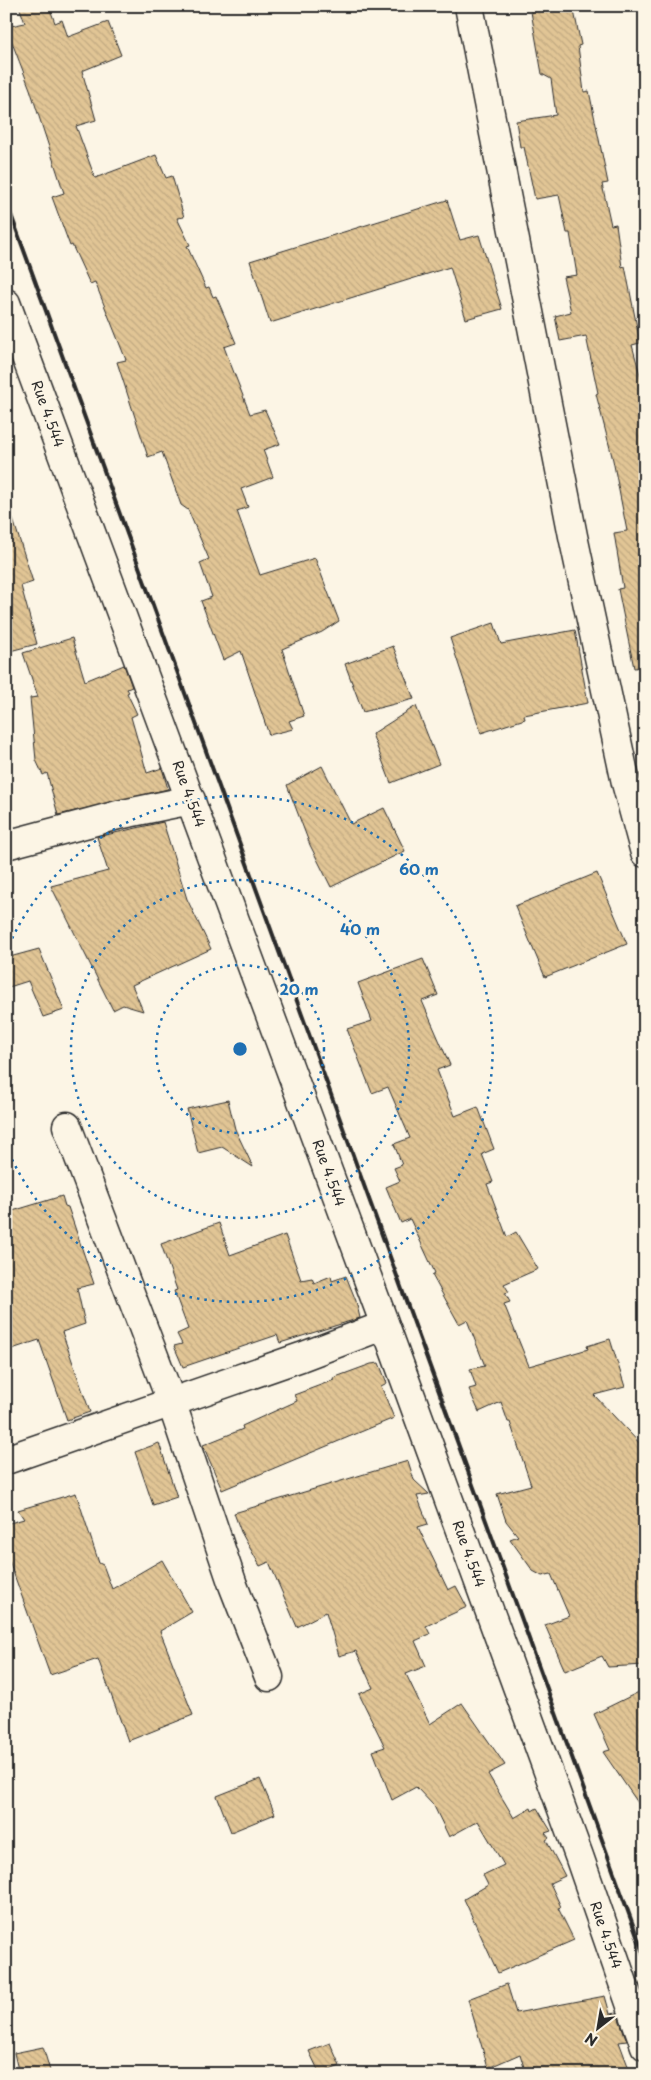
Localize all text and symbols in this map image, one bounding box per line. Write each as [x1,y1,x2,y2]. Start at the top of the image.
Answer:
street label: Rue 4.544 [27,377,70,450]
street label: Rue 4.544 [168,757,211,830]
text: 60 m [399,857,439,880]
text: 40 m [340,917,380,940]
text: 20 m [280,977,318,1000]
centre of rings [231,1040,249,1058]
street label: Rue 4.544 [308,1136,351,1209]
street label: Rue 4.544 [448,1517,491,1590]
street label: Rue 4.544 [585,1898,628,1971]
north arrow [574,2002,624,2052]
text: N [581,2028,601,2051]

